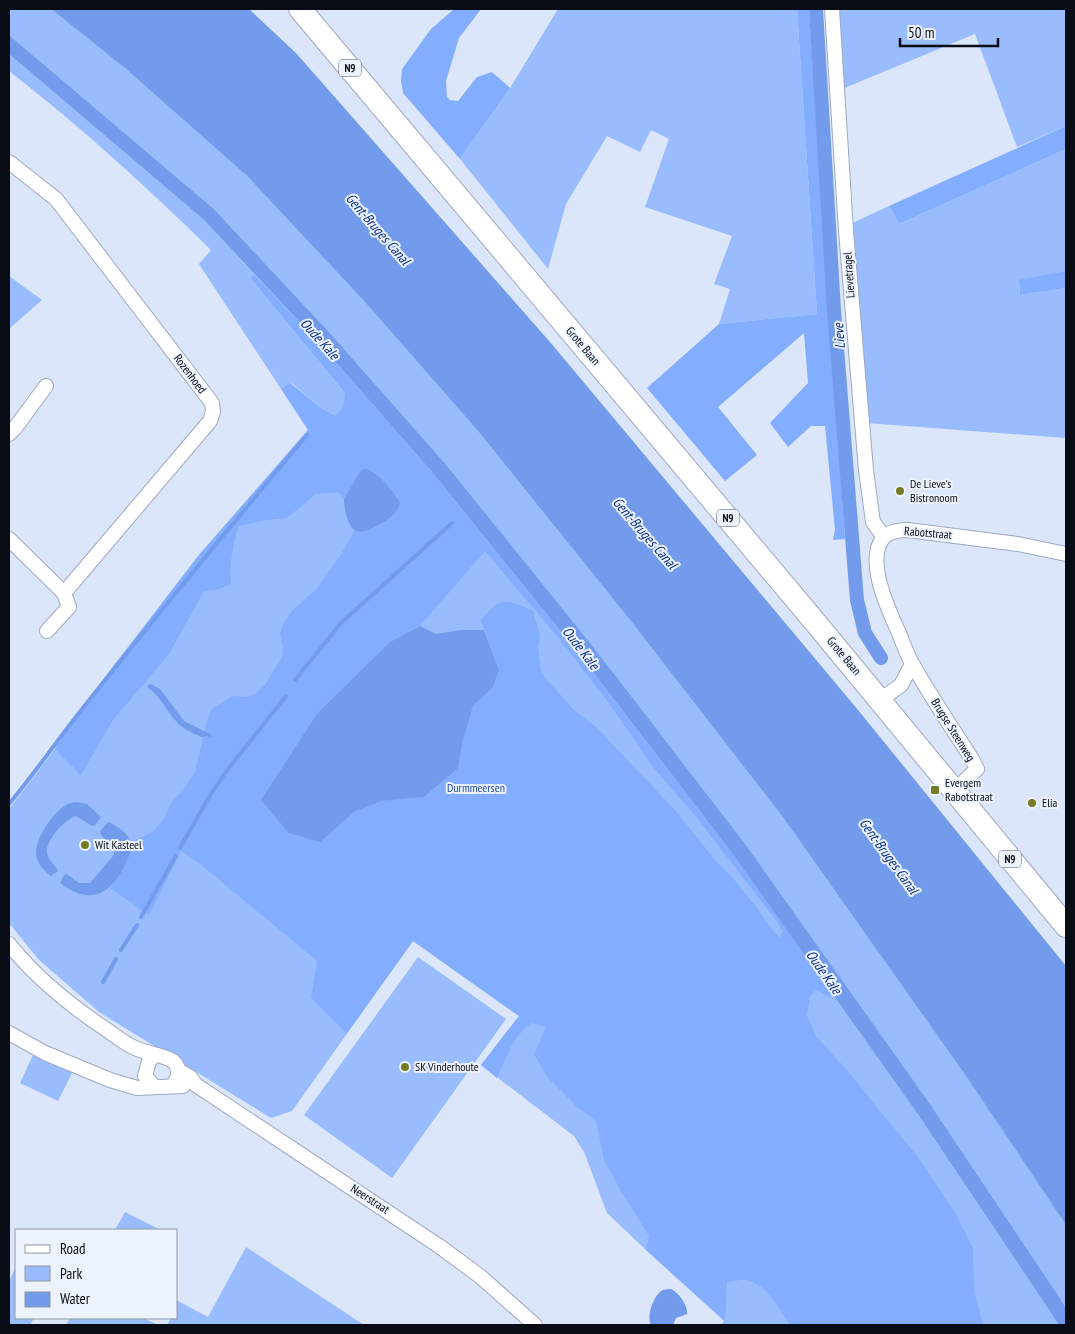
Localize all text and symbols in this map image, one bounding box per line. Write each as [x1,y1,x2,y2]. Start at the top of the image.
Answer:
scale bar [900,15,998,47]
text: 50 m [908,23,934,42]
road number: N9 [339,59,361,76]
water label: Gent-Bruges Canal [342,189,415,270]
street label: Lievetragel [839,251,858,299]
water label: Oude Kale [297,314,344,364]
water label: Lieve [829,321,849,349]
street label: Grote Baan [563,323,604,368]
street label: Rozenhoed [171,351,210,396]
place label: De Lieve's Bistronoom [910,476,958,505]
marker: De Lieve's Bistronoom [894,485,906,497]
water label: Gent-Bruges Canal [609,493,682,574]
road number: N9 [717,509,739,526]
street label: Rabotstraat [904,523,953,542]
water label: Oude Kale [559,623,604,674]
street label: Grote Baan [824,633,865,678]
street label: Brugse Steenweg [928,696,979,764]
place label: Evergem Rabotstraat [945,775,993,804]
park label: Durmmeersen [447,780,505,795]
marker: Evergem Rabotstraat [929,784,941,796]
place label: Elia [1042,795,1058,810]
marker: Elia [1026,797,1038,809]
water label: Gent-Bruges Canal [855,815,924,899]
place label: Wit Kasteel [95,837,142,852]
marker: Wit Kasteel [79,839,91,851]
road number: N9 [999,851,1021,868]
water label: Oude Kale [802,946,846,999]
place label: SK Vinderhoute [415,1059,479,1074]
marker: SK Vinderhoute [399,1061,411,1073]
street label: Neerstraat [348,1181,393,1217]
legend [15,1229,178,1319]
text: Road [60,1239,86,1258]
text: Park [60,1264,82,1283]
text: Water [60,1289,91,1308]

